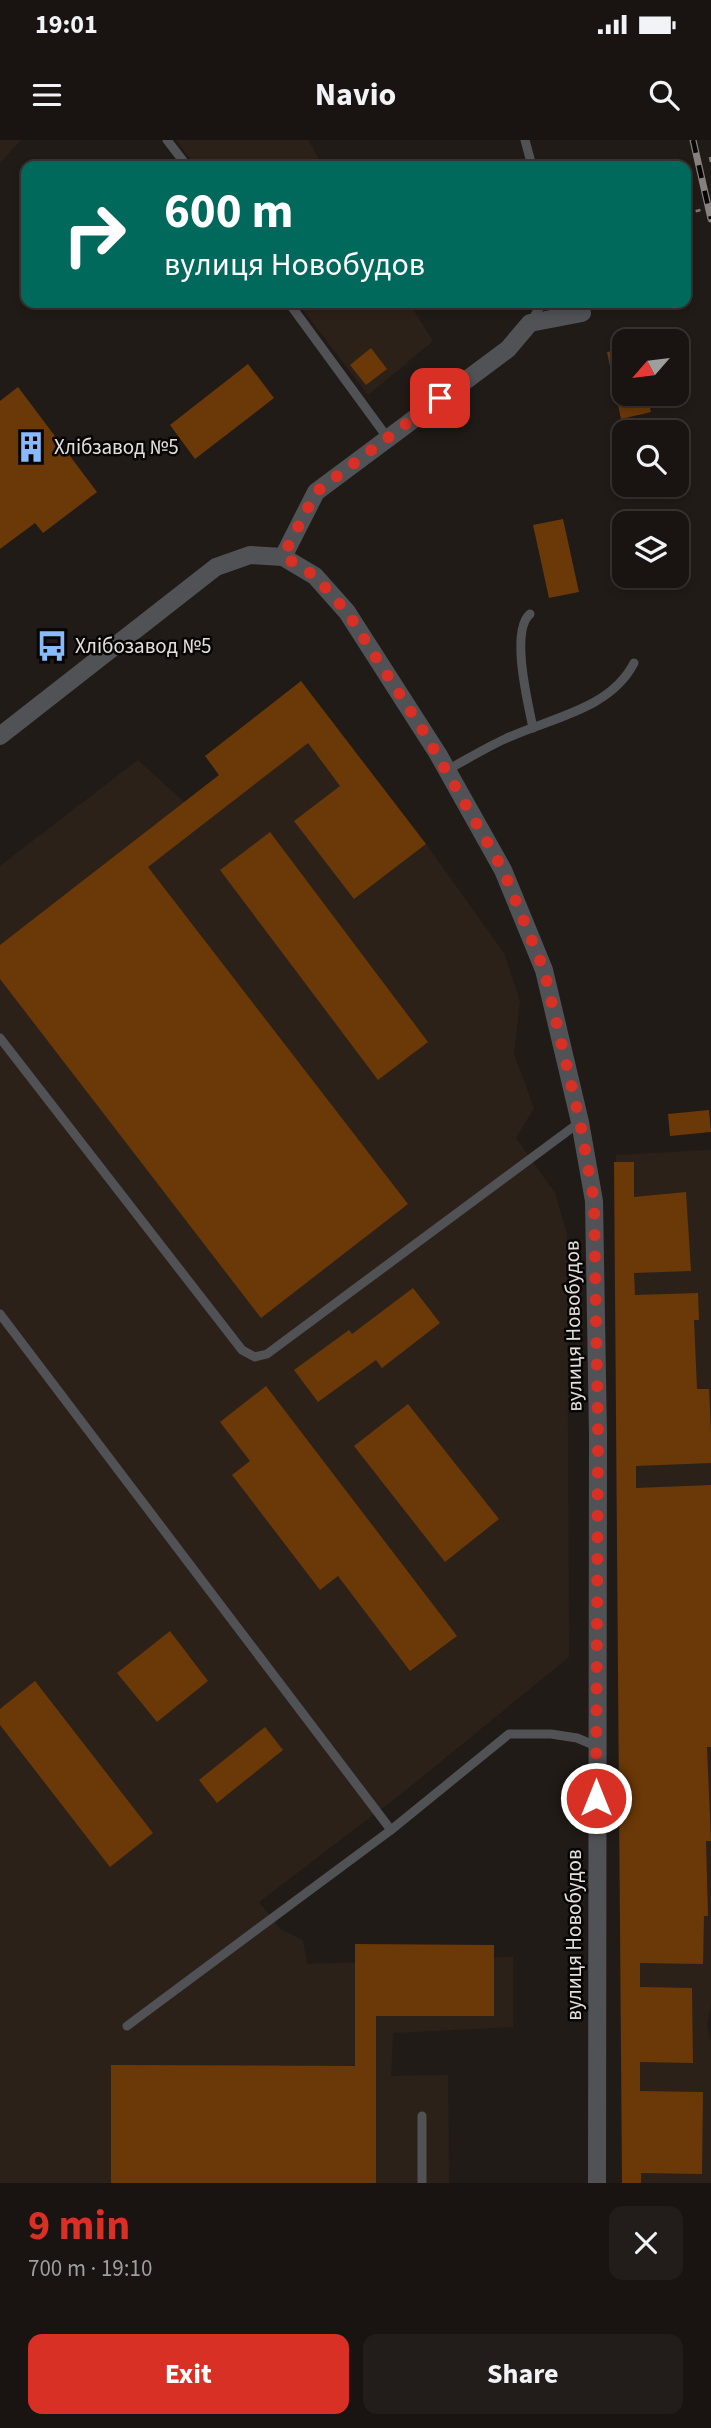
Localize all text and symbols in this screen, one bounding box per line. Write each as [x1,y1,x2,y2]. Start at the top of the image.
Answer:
text: 19:01 [35,6,98,43]
text: Navio [315,72,396,118]
icon: menu [28,76,66,114]
icon: search [645,76,683,114]
text: 600 m [164,177,293,247]
icon: right [49,189,140,280]
text: вулиця Новобудов [164,242,425,288]
north arrow [612,329,690,406]
map controls [612,329,689,588]
pin [410,368,470,428]
icon: arrive [421,379,459,417]
button: search [612,420,689,497]
building icon: Хлібзавод №5 [14,430,48,464]
place label: Хлібзавод №5 [54,432,179,462]
button: layers [612,511,689,588]
bus stop icon: Хлібозавод №5 [35,629,69,663]
place label: Хлібозавод №5 [75,631,211,661]
street label: вулиця Новобудов [557,1240,589,1412]
position arrow [559,1761,633,1835]
street label: вулиця Новобудов [559,1849,589,2021]
text: 9 min [28,2196,130,2256]
button: close [609,2206,683,2280]
text: 700 m · 19:10 [28,2252,152,2285]
button: Exit [28,2334,349,2414]
button: Share [363,2334,683,2414]

